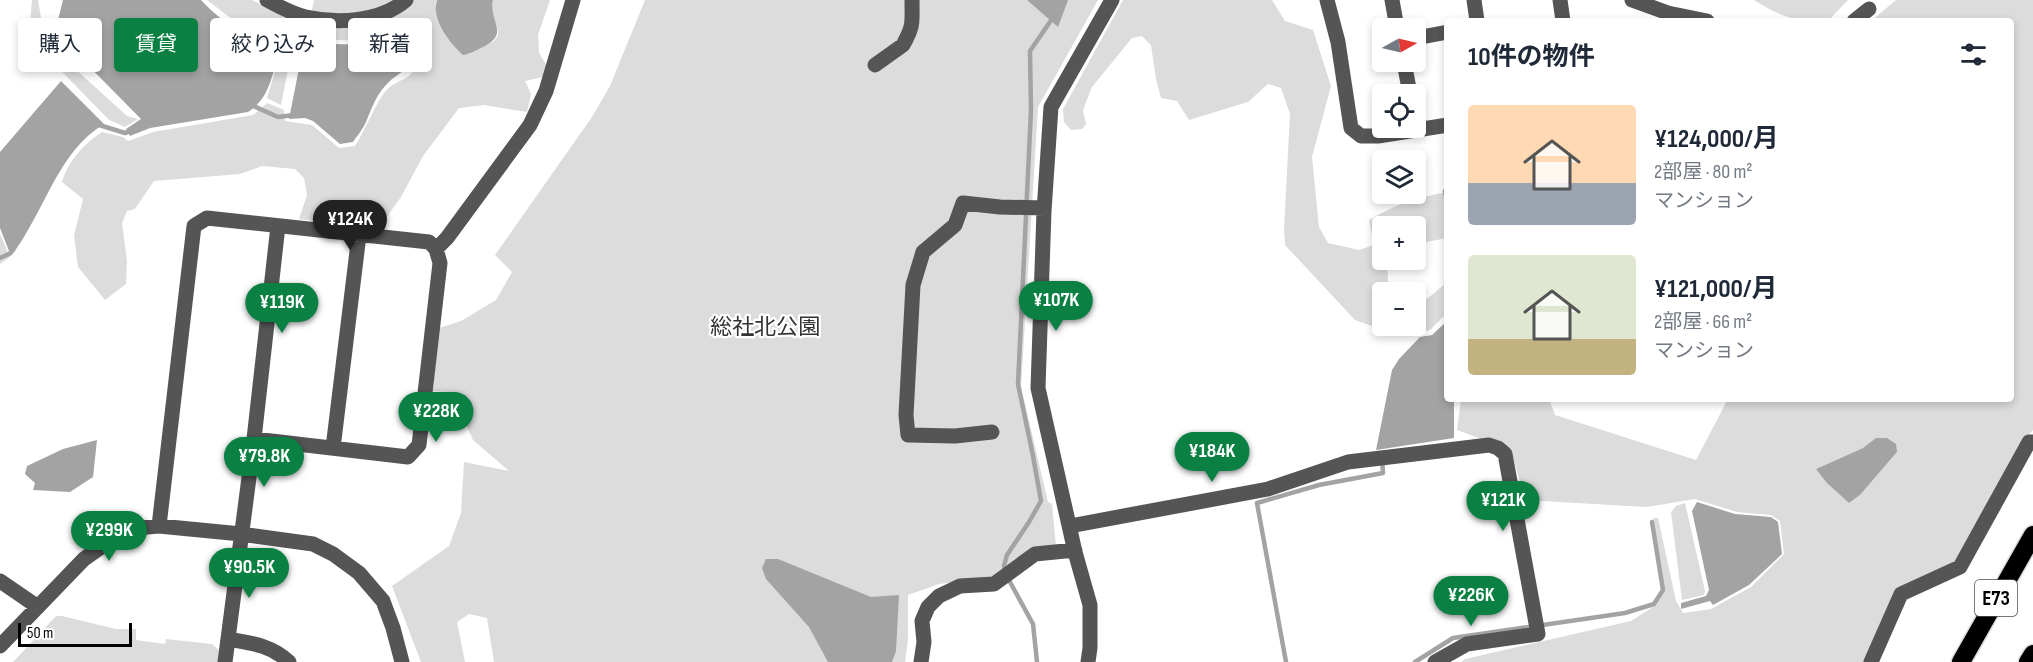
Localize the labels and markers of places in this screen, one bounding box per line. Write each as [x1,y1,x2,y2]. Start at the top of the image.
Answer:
pin: ¥124K [308,200,392,251]
pin: ¥107K [1014,281,1098,332]
pin: ¥119K [240,283,324,334]
pin: ¥228K [394,392,478,443]
pin: ¥184K [1170,432,1254,483]
pin: ¥79.8K [215,437,313,488]
pin: ¥121K [1461,481,1545,532]
pin: ¥299K [67,511,151,562]
pin: ¥90.5K [200,548,298,599]
pin: ¥226K [1429,576,1513,627]

